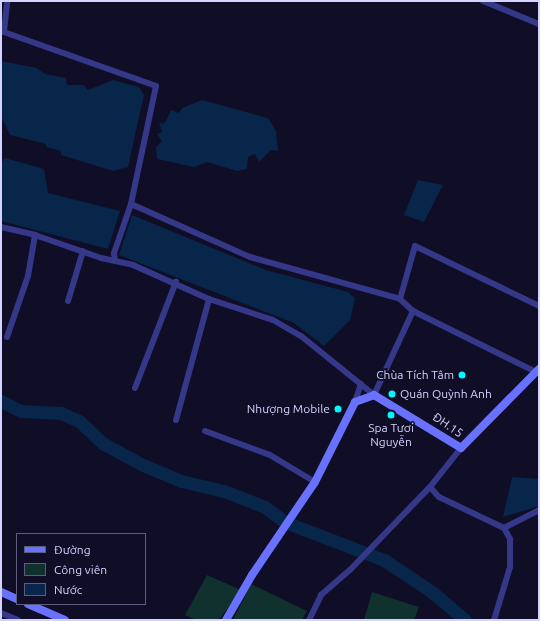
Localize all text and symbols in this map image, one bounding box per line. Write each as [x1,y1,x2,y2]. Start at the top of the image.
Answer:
place label: Chùa Tích Tâm [376,368,454,382]
marker: Chùa Tích Tâm [457,370,467,380]
place label: Quán Quỳnh Anh [400,387,492,401]
marker: Quán Quỳnh Anh [387,389,397,399]
place label: Nhượng Mobile [247,402,330,416]
marker: Nhượng Mobile [333,404,343,414]
marker: Spa Tươi Nguyễn [386,410,396,420]
street label: ĐH.15 [430,410,466,440]
place label: Spa Tươi Nguyễn [368,421,414,449]
legend [16,533,146,605]
text: Đường [54,543,91,556]
text: Công viên [54,563,107,576]
text: Nước [54,583,82,596]

